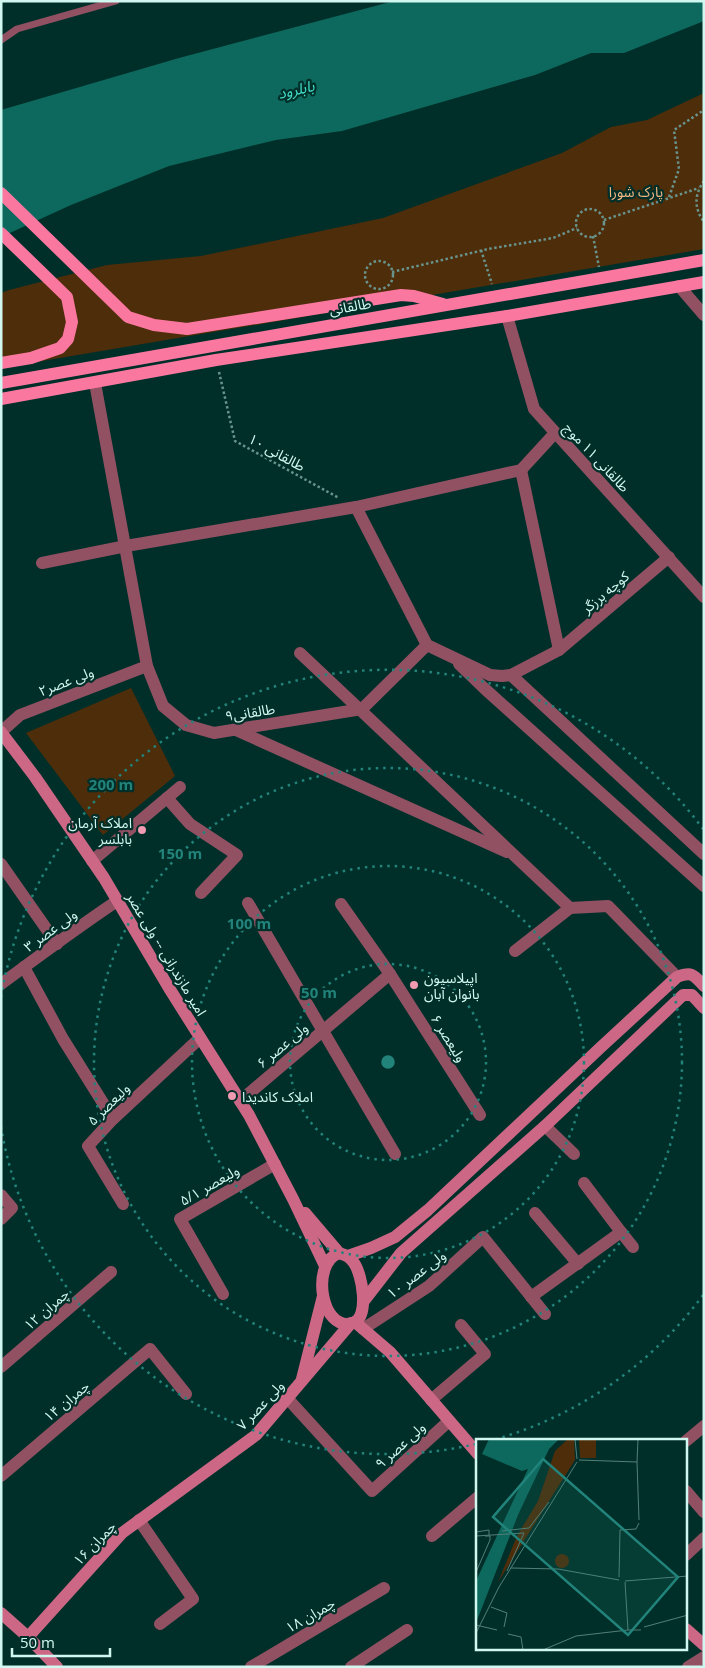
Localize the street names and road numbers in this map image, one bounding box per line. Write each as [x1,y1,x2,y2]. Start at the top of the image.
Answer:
street label: طالقانی [328,293,372,319]
street label: طالقانی ۱۱ موج [558,418,634,497]
street label: طالقانی ۱۰ [245,429,309,475]
street label: کوچه برزگر [577,566,634,619]
street label: ولی عصر۲ [36,662,96,700]
street label: طالقانی۹ [224,699,276,725]
street label: امیر مازندرانی -- ولی عصر [122,888,211,1019]
street label: ولی عصر ۳ [20,904,80,956]
street label: ولیعصر ۶ [427,1011,471,1065]
street label: ولی عصر ۶ [252,1018,312,1072]
street label: ولیعصر ۵ [83,1079,133,1129]
street label: ولیعصر ۵/۱ [176,1160,242,1210]
street label: ولی عصر ۱۰ [383,1246,449,1302]
street label: چمران ۱۲ [19,1284,73,1335]
street label: چمران ۱۴ [39,1376,94,1426]
street label: ولی عصر ۷ [232,1376,288,1434]
street label: ولی عصر ۹ [371,1417,429,1473]
street label: چمران ۱۶ [68,1517,120,1570]
street label: چمران ۱۸ [282,1593,339,1638]

